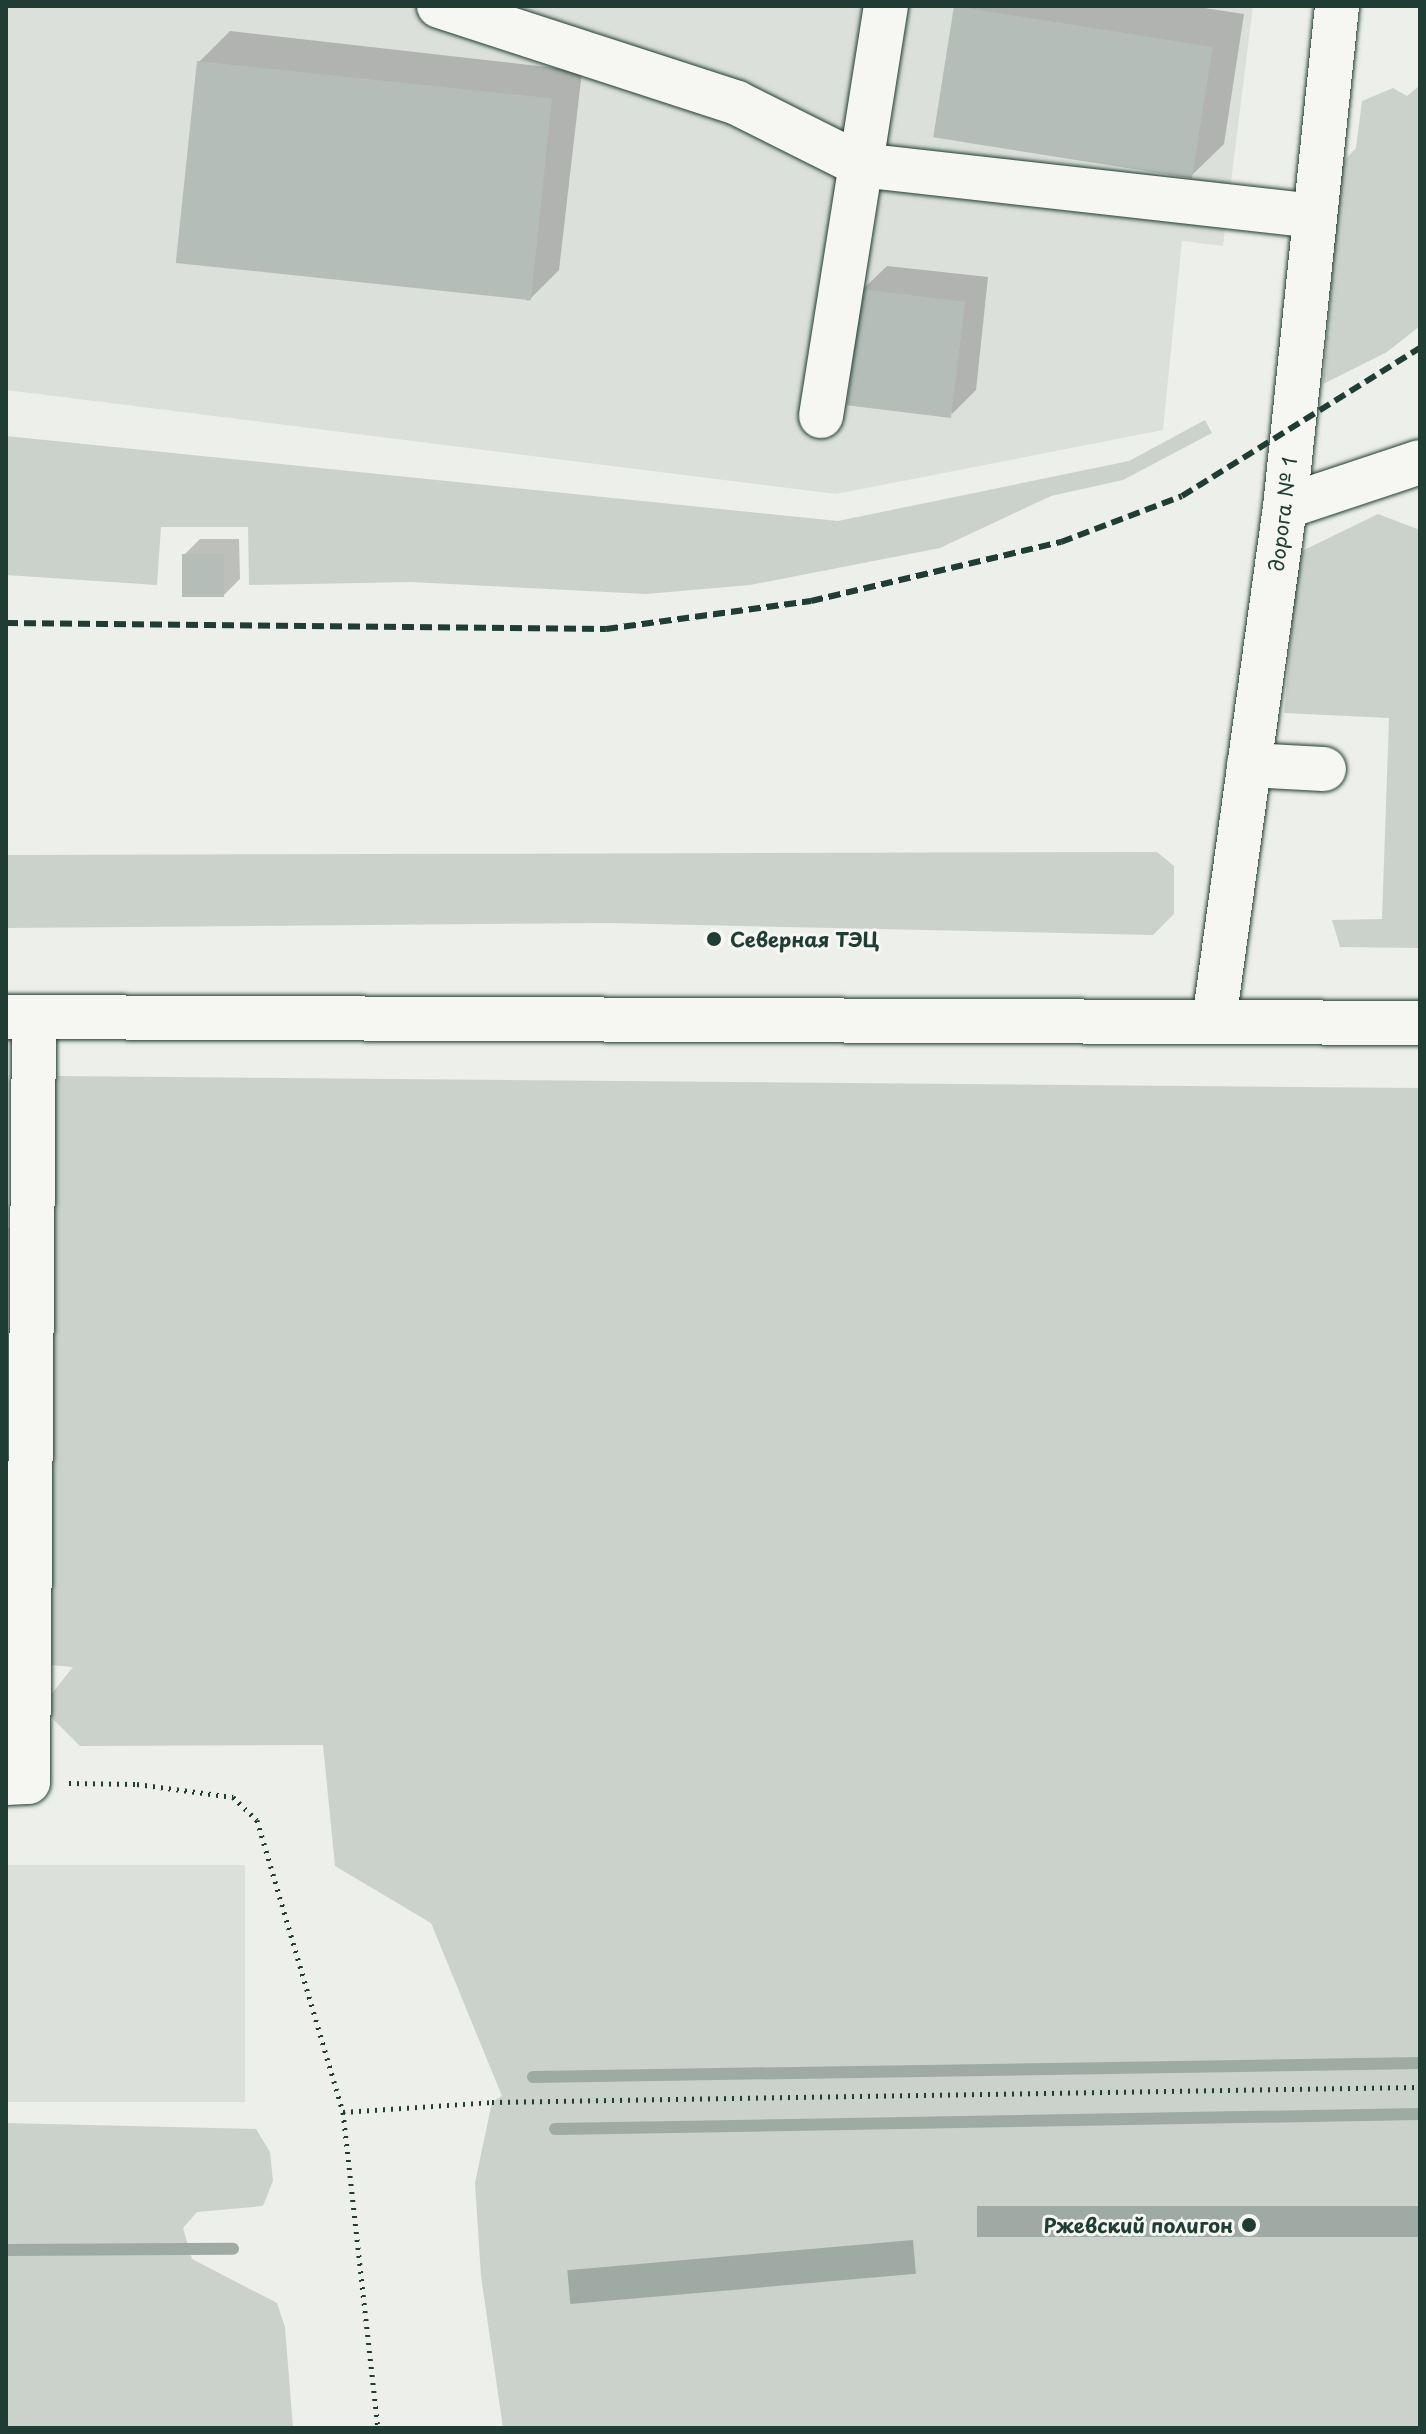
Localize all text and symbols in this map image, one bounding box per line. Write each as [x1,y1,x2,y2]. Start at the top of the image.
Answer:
street label: дорога № 1 [1264,456,1302,572]
place label: Северная ТЭЦ [730,927,880,951]
marker: Северная ТЭЦ [705,930,723,948]
place label: Ржевский полигон [1043,2213,1233,2237]
marker: Ржевский полигон [1240,2216,1258,2234]

